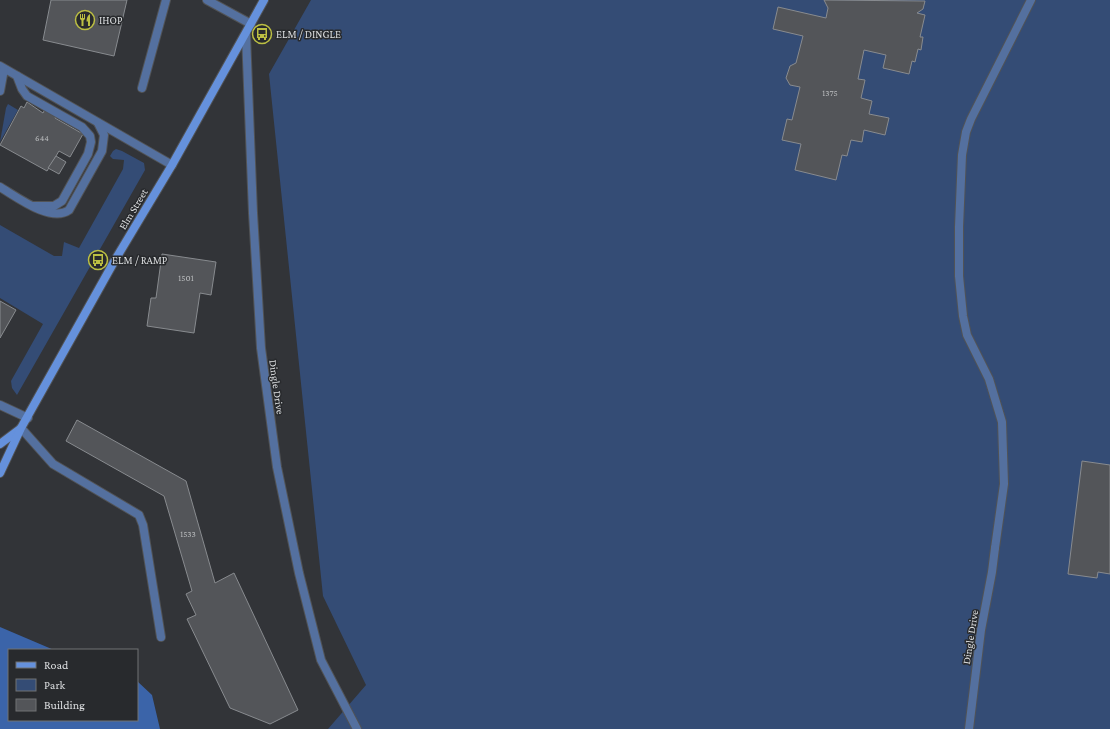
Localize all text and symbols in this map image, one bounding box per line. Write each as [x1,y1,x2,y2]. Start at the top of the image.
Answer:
restaurant icon: IHOP [74,9,96,31]
place label: IHOP [99,14,123,26]
bus stop icon: ELM / DINGLE [251,23,273,45]
place label: ELM / DINGLE [276,28,341,40]
house number: 1375 [822,88,838,98]
house number: 644 [35,133,49,143]
street label: Elm Street [116,186,150,232]
bus stop icon: ELM / RAMP [87,249,109,271]
place label: ELM / RAMP [112,254,168,266]
house number: 1501 [178,273,194,283]
street label: Dingle Drive [266,359,287,415]
house number: 1533 [180,529,196,539]
street label: Dingle Drive [960,609,981,665]
legend [8,649,138,721]
text: Road [44,658,69,672]
text: Park [44,678,66,692]
text: Building [44,698,85,712]

